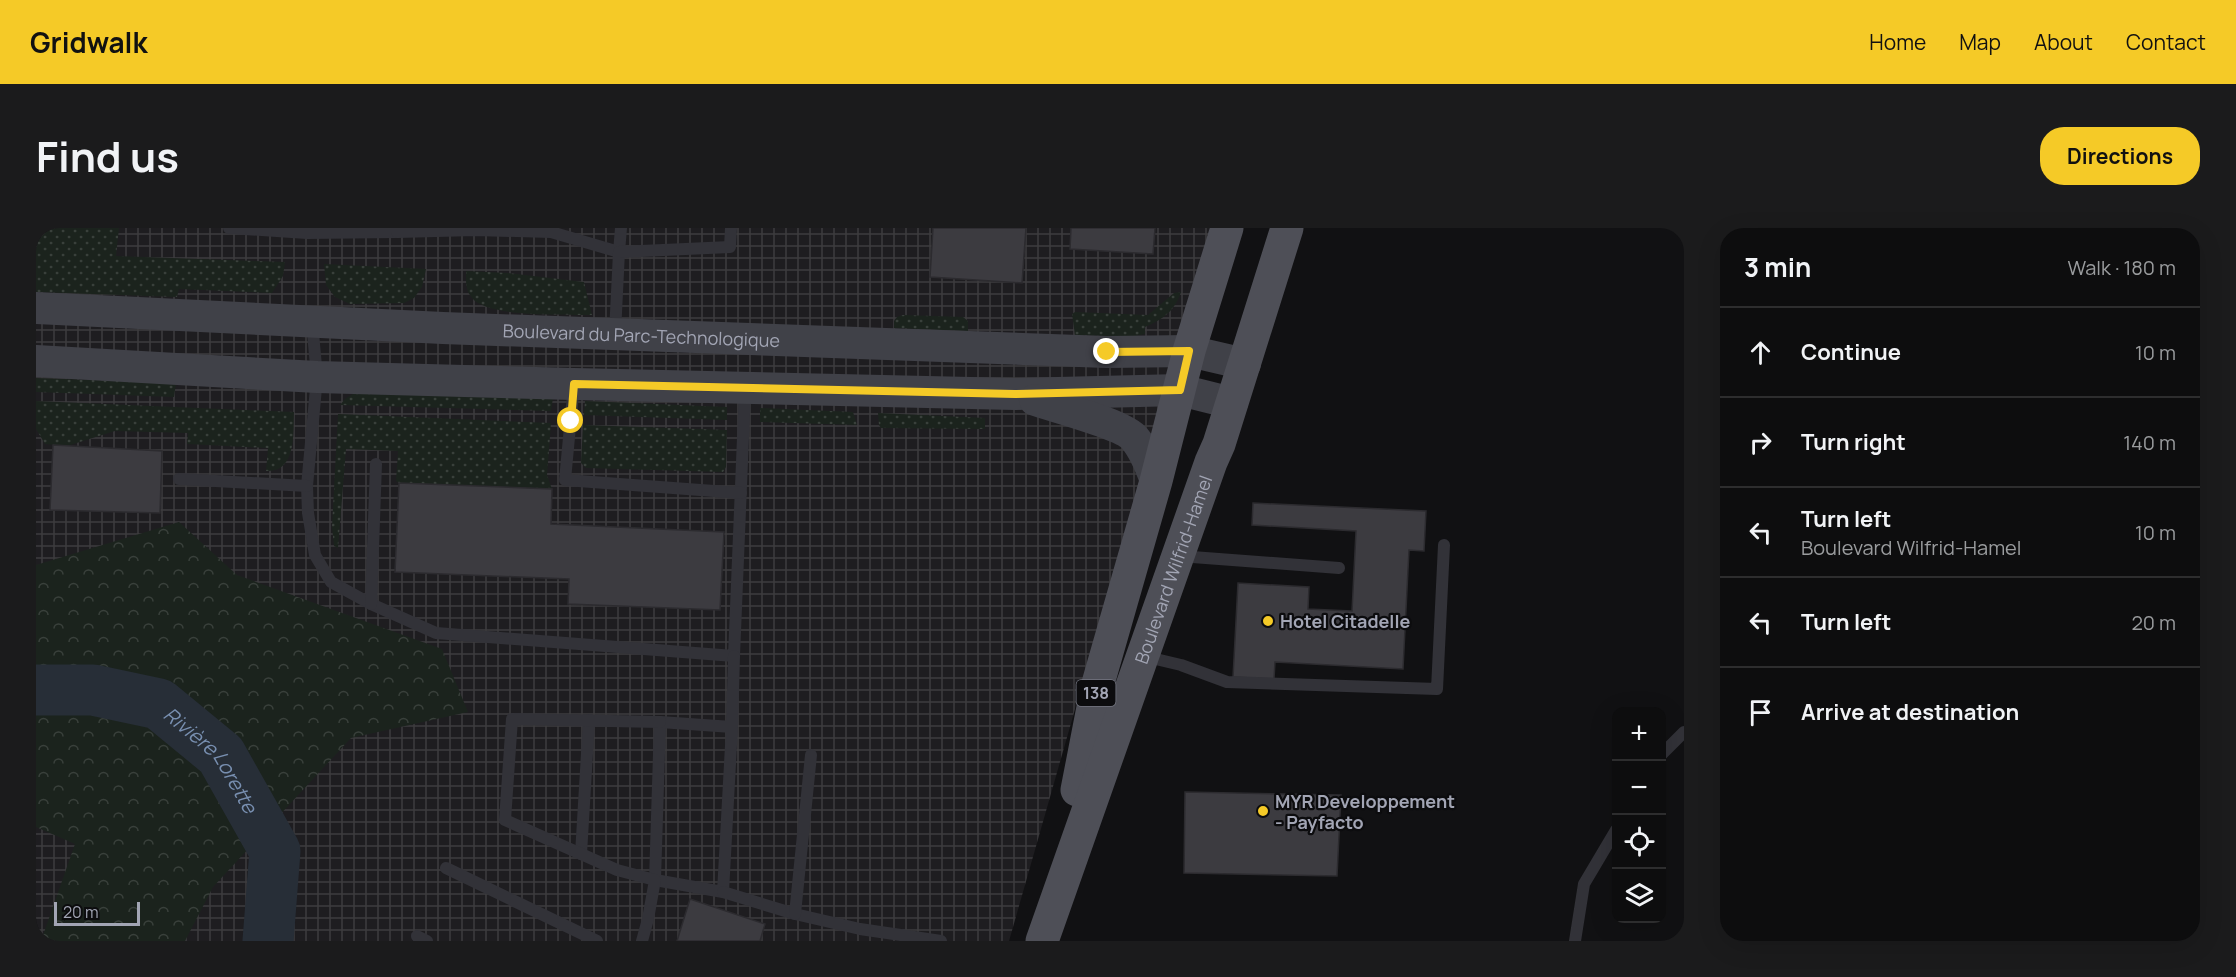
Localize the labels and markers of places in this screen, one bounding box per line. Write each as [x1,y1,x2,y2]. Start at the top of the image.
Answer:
place label: Hotel Citadelle [1280,609,1410,633]
marker: Hotel Citadelle [1261,614,1275,628]
place label: MYR Developpement - Payfacto [1275,789,1455,834]
marker: MYR Developpement - Payfacto [1256,804,1270,818]

